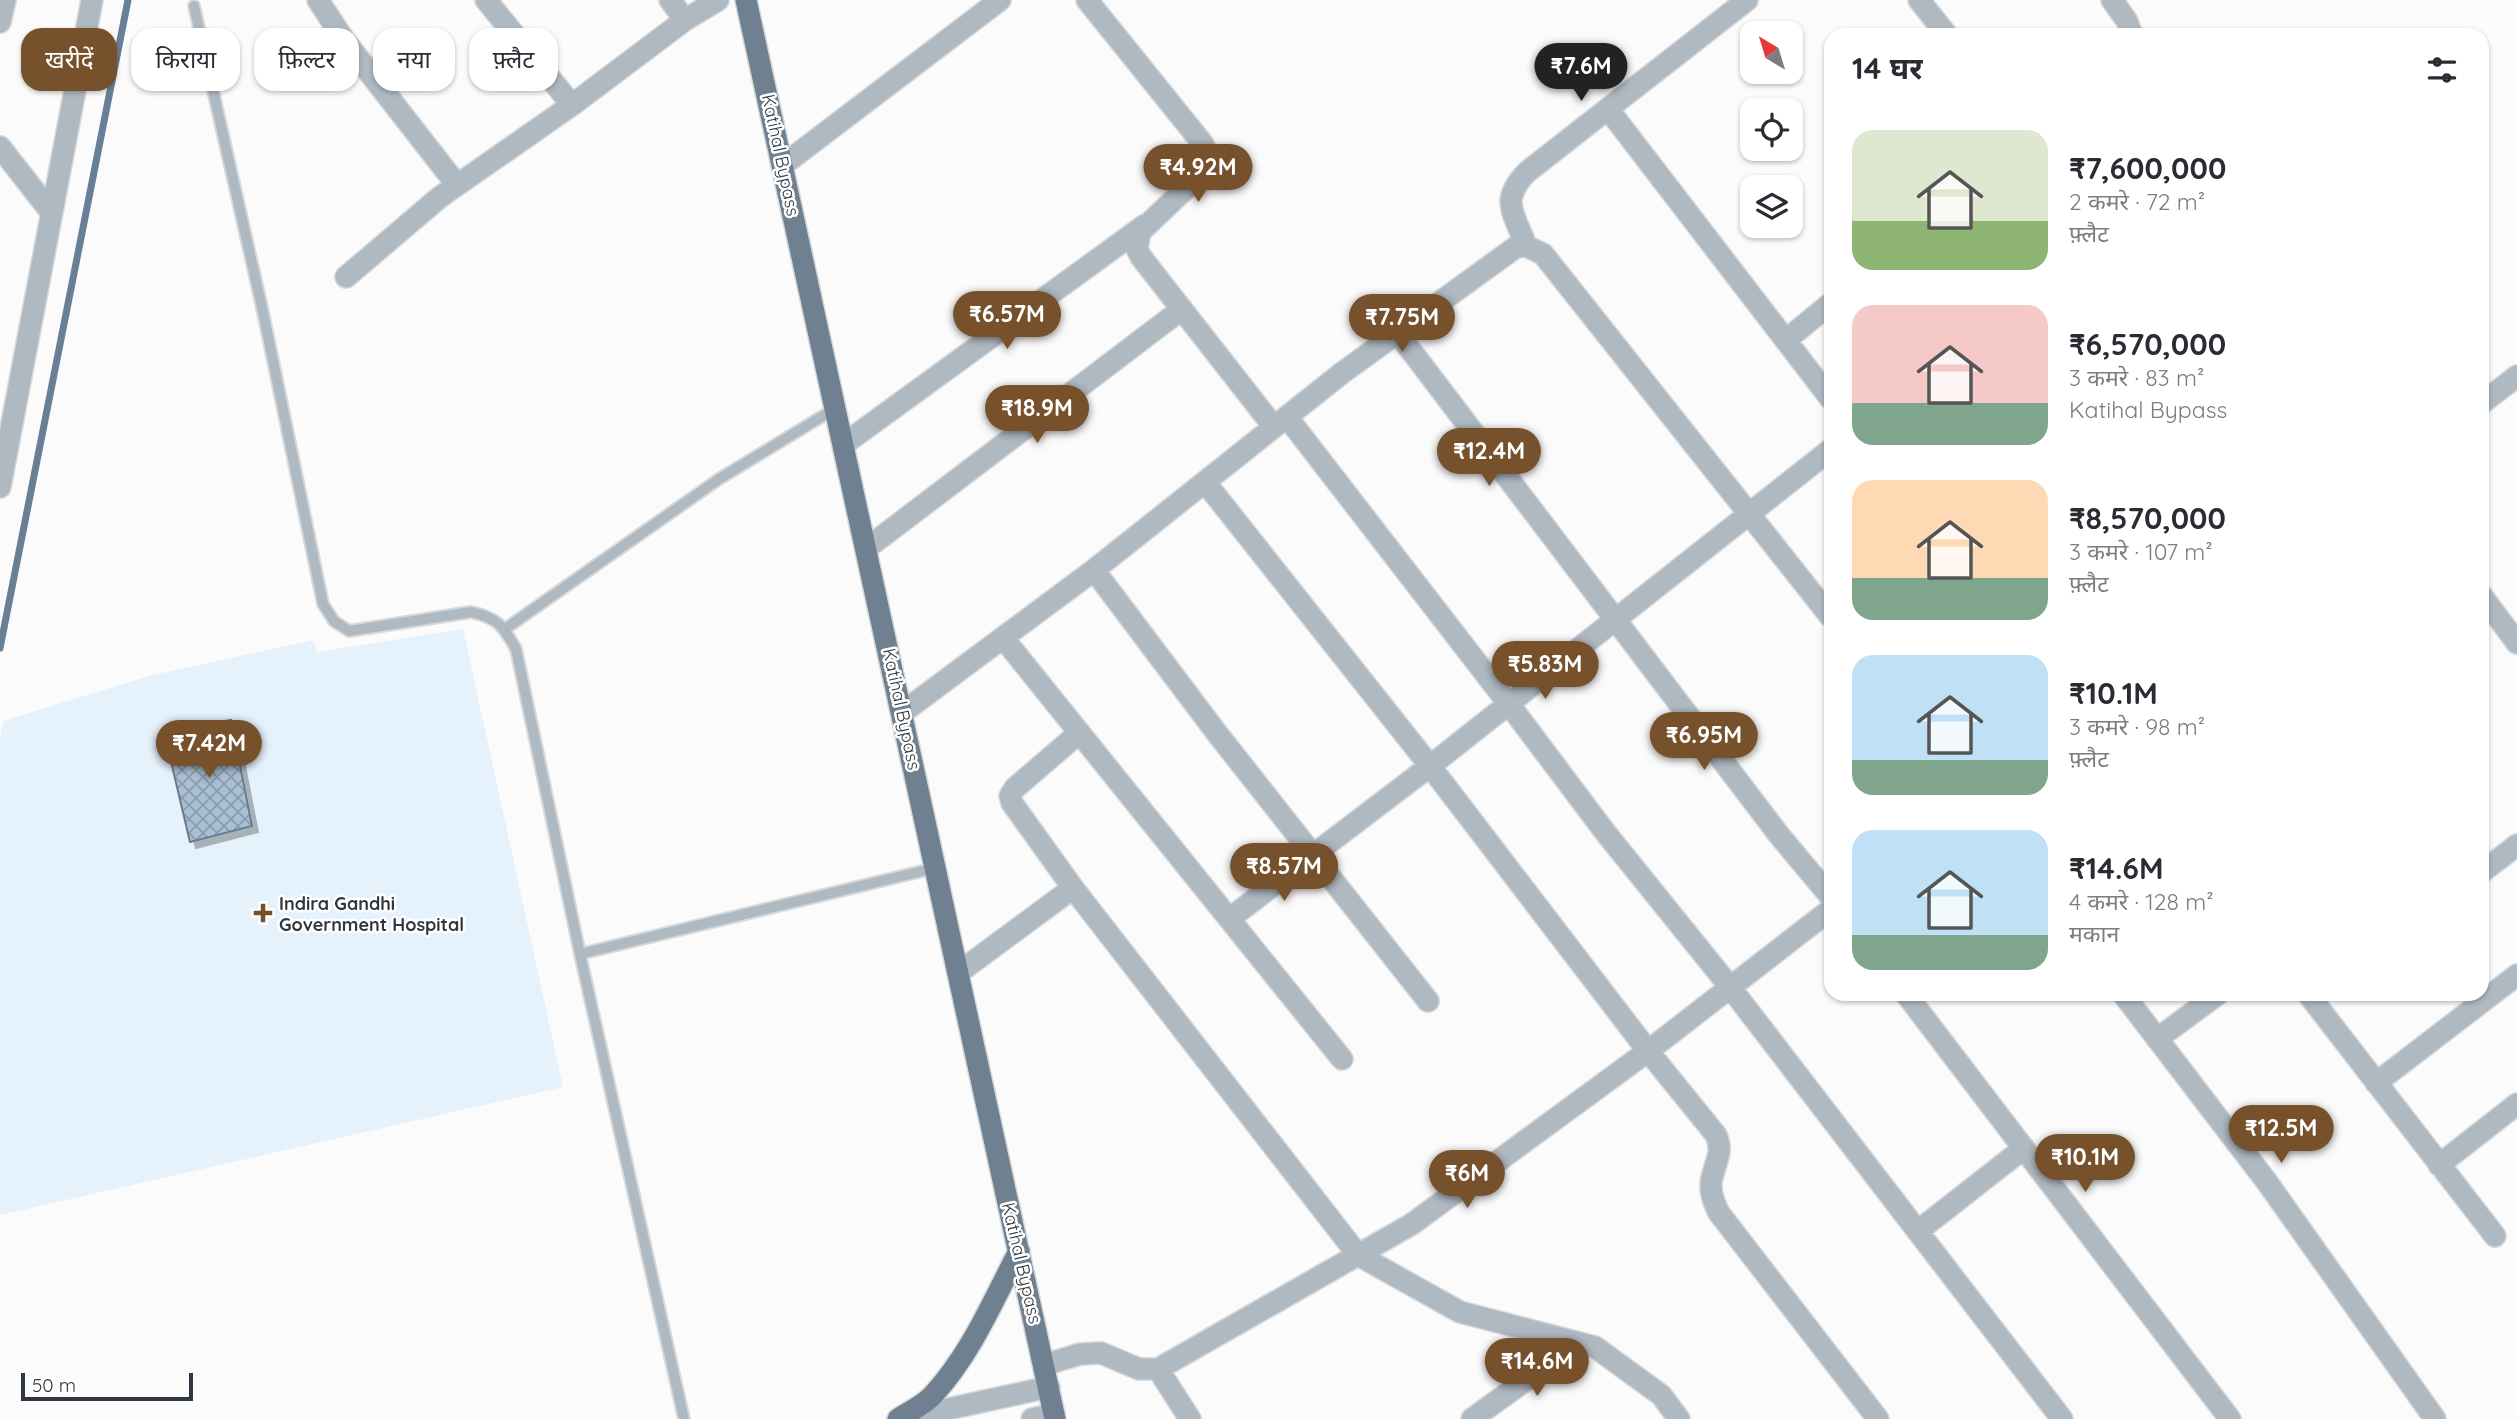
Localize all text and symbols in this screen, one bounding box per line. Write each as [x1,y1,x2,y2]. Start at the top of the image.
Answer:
north arrow [1740,21,1802,84]
map controls [1740,21,1803,238]
chip: खरीदें [21,28,117,91]
chip: किराया [131,28,240,91]
chip: फ़िल्टर [254,28,359,91]
chip: नया [373,28,455,91]
chip: फ़्लैट [469,28,558,91]
pin: ₹7.6M [1532,43,1630,103]
text: 14 घर [1852,49,1922,87]
text: ₹7.6M [1550,51,1612,80]
icon: filters [2423,51,2461,89]
street label: Katihal Bypass [757,92,805,218]
button: locate [1740,98,1803,161]
pin: ₹4.92M [1141,144,1255,204]
text: ₹7,600,000 [2069,149,2226,187]
text: ₹4.92M [1160,152,1236,181]
icon: home [1908,158,1992,242]
button: layers [1740,175,1803,238]
text: 2 कमरे · 72 m² [2069,187,2205,216]
text: फ़्लैट [2069,219,2109,248]
pin: ₹6.57M [950,292,1064,351]
pin: ₹7.75M [1345,294,1459,354]
text: ₹6.57M [969,299,1045,328]
text: ₹7.75M [1365,302,1439,331]
text: ₹6,570,000 [2069,325,2226,363]
icon: home [1908,333,1992,417]
text: 3 कमरे · 83 m² [2069,363,2204,392]
pin: ₹18.9M [980,386,1094,445]
text: ₹18.9M [1001,393,1073,422]
text: Katihal Bypass [2069,395,2227,424]
pin: ₹12.4M [1432,428,1546,488]
text: ₹12.4M [1453,436,1525,465]
text: ₹8,570,000 [2069,499,2226,537]
icon: home [1908,508,1992,592]
text: 3 कमरे · 107 m² [2069,537,2212,566]
text: फ़्लैट [2069,569,2109,598]
pin: ₹5.83M [1488,642,1602,701]
street label: Katihal Bypass [878,646,926,772]
text: ₹5.83M [1508,649,1582,678]
text: ₹10.1M [2069,674,2158,712]
icon: home [1908,683,1992,767]
pin: ₹6.95M [1647,712,1761,772]
text: 3 कमरे · 98 m² [2069,712,2205,741]
pin: ₹7.42M [152,720,266,780]
text: ₹6.95M [1666,720,1742,749]
text: ₹7.42M [172,728,246,757]
text: फ़्लैट [2069,744,2109,773]
pin: ₹8.57M [1227,844,1341,903]
text: ₹14.6M [2069,849,2164,887]
text: ₹8.57M [1246,851,1322,880]
icon: home [1908,858,1992,942]
text: 4 कमरे · 128 m² [2069,887,2214,916]
place label: Indira Gandhi Government Hospital [279,892,464,936]
marker: Indira Gandhi Government Hospital [253,903,273,923]
text: मकान [2069,919,2119,948]
pin: ₹12.5M [2224,1106,2338,1165]
text: ₹12.5M [2245,1113,2317,1142]
pin: ₹10.1M [2028,1134,2142,1194]
text: ₹10.1M [2051,1142,2119,1171]
pin: ₹6M [1433,1150,1501,1210]
text: ₹6M [1445,1158,1489,1187]
street label: Katihal Bypass [997,1200,1047,1326]
pin: ₹14.6M [1480,1338,1594,1398]
text: ₹14.6M [1501,1346,1573,1375]
scale bar [21,1370,192,1402]
text: 50 m [32,1373,76,1397]

